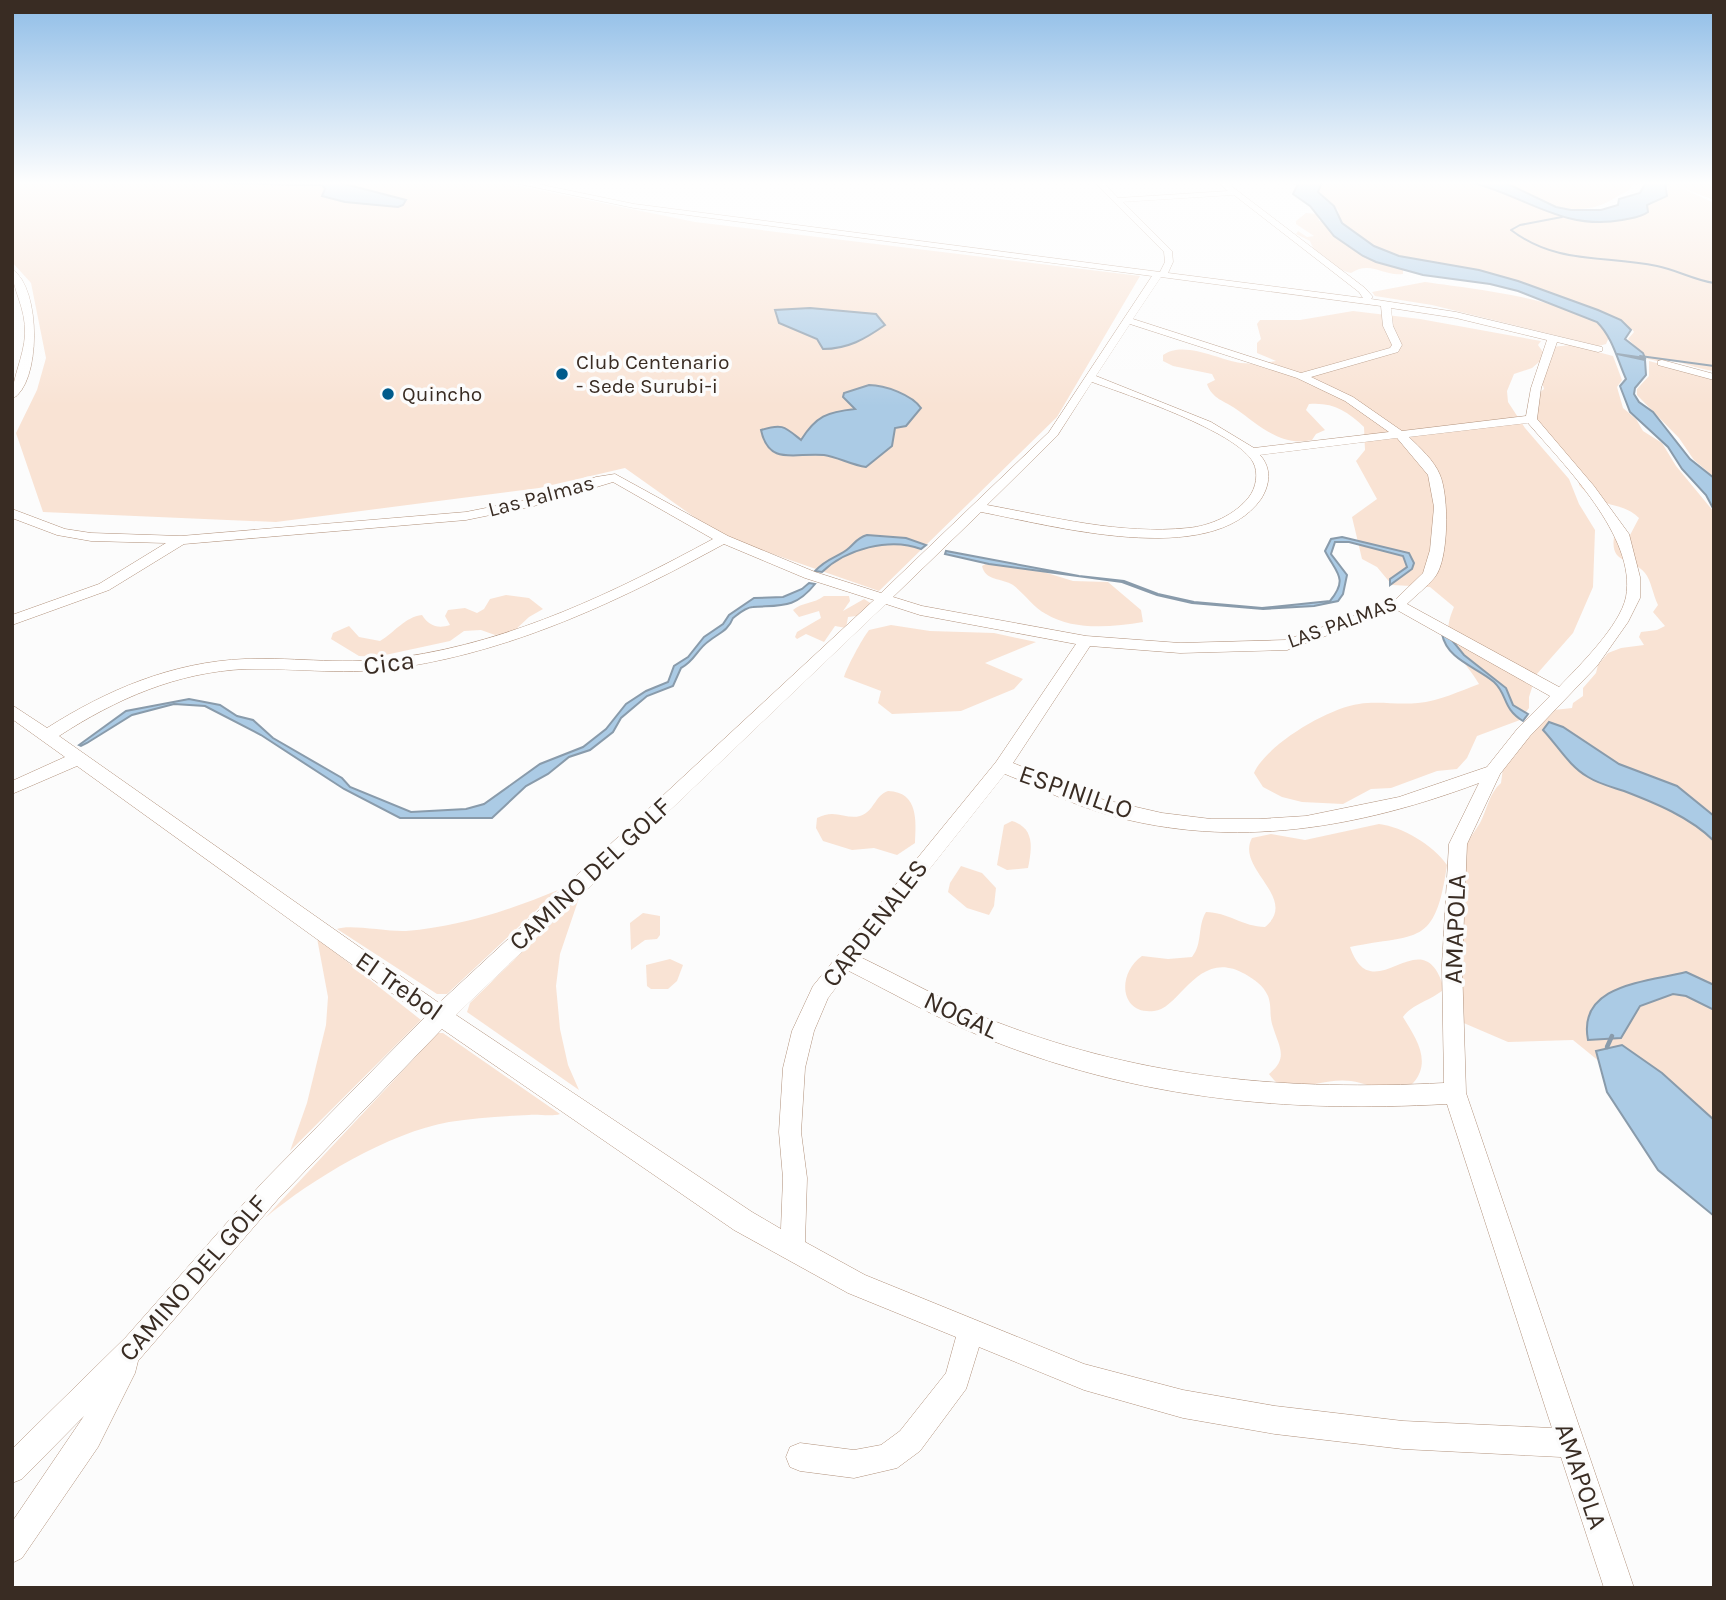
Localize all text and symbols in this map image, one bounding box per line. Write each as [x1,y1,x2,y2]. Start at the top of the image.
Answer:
place label: Club Centenario - Sede Surubi-i [576,350,729,398]
marker: Club Centenario - Sede Surubi-i [554,366,570,382]
place label: Quincho [402,382,482,406]
marker: Quincho [380,386,396,402]
street label: Las Palmas [485,470,597,522]
street label: LAS PALMAS [1284,591,1400,653]
street label: Cica [362,644,416,682]
street label: ESPINILLO [1015,758,1137,826]
street label: CAMINO DEL GOLF [503,791,677,957]
street label: CARDENALES [815,853,935,993]
street label: AMAPOLA [1438,873,1472,985]
street label: El Trebol [350,945,448,1027]
street label: NOGAL [919,984,1003,1046]
street label: CAMINO DEL GOLF [112,1188,274,1368]
street label: AMAPOLA [1548,1419,1614,1533]

